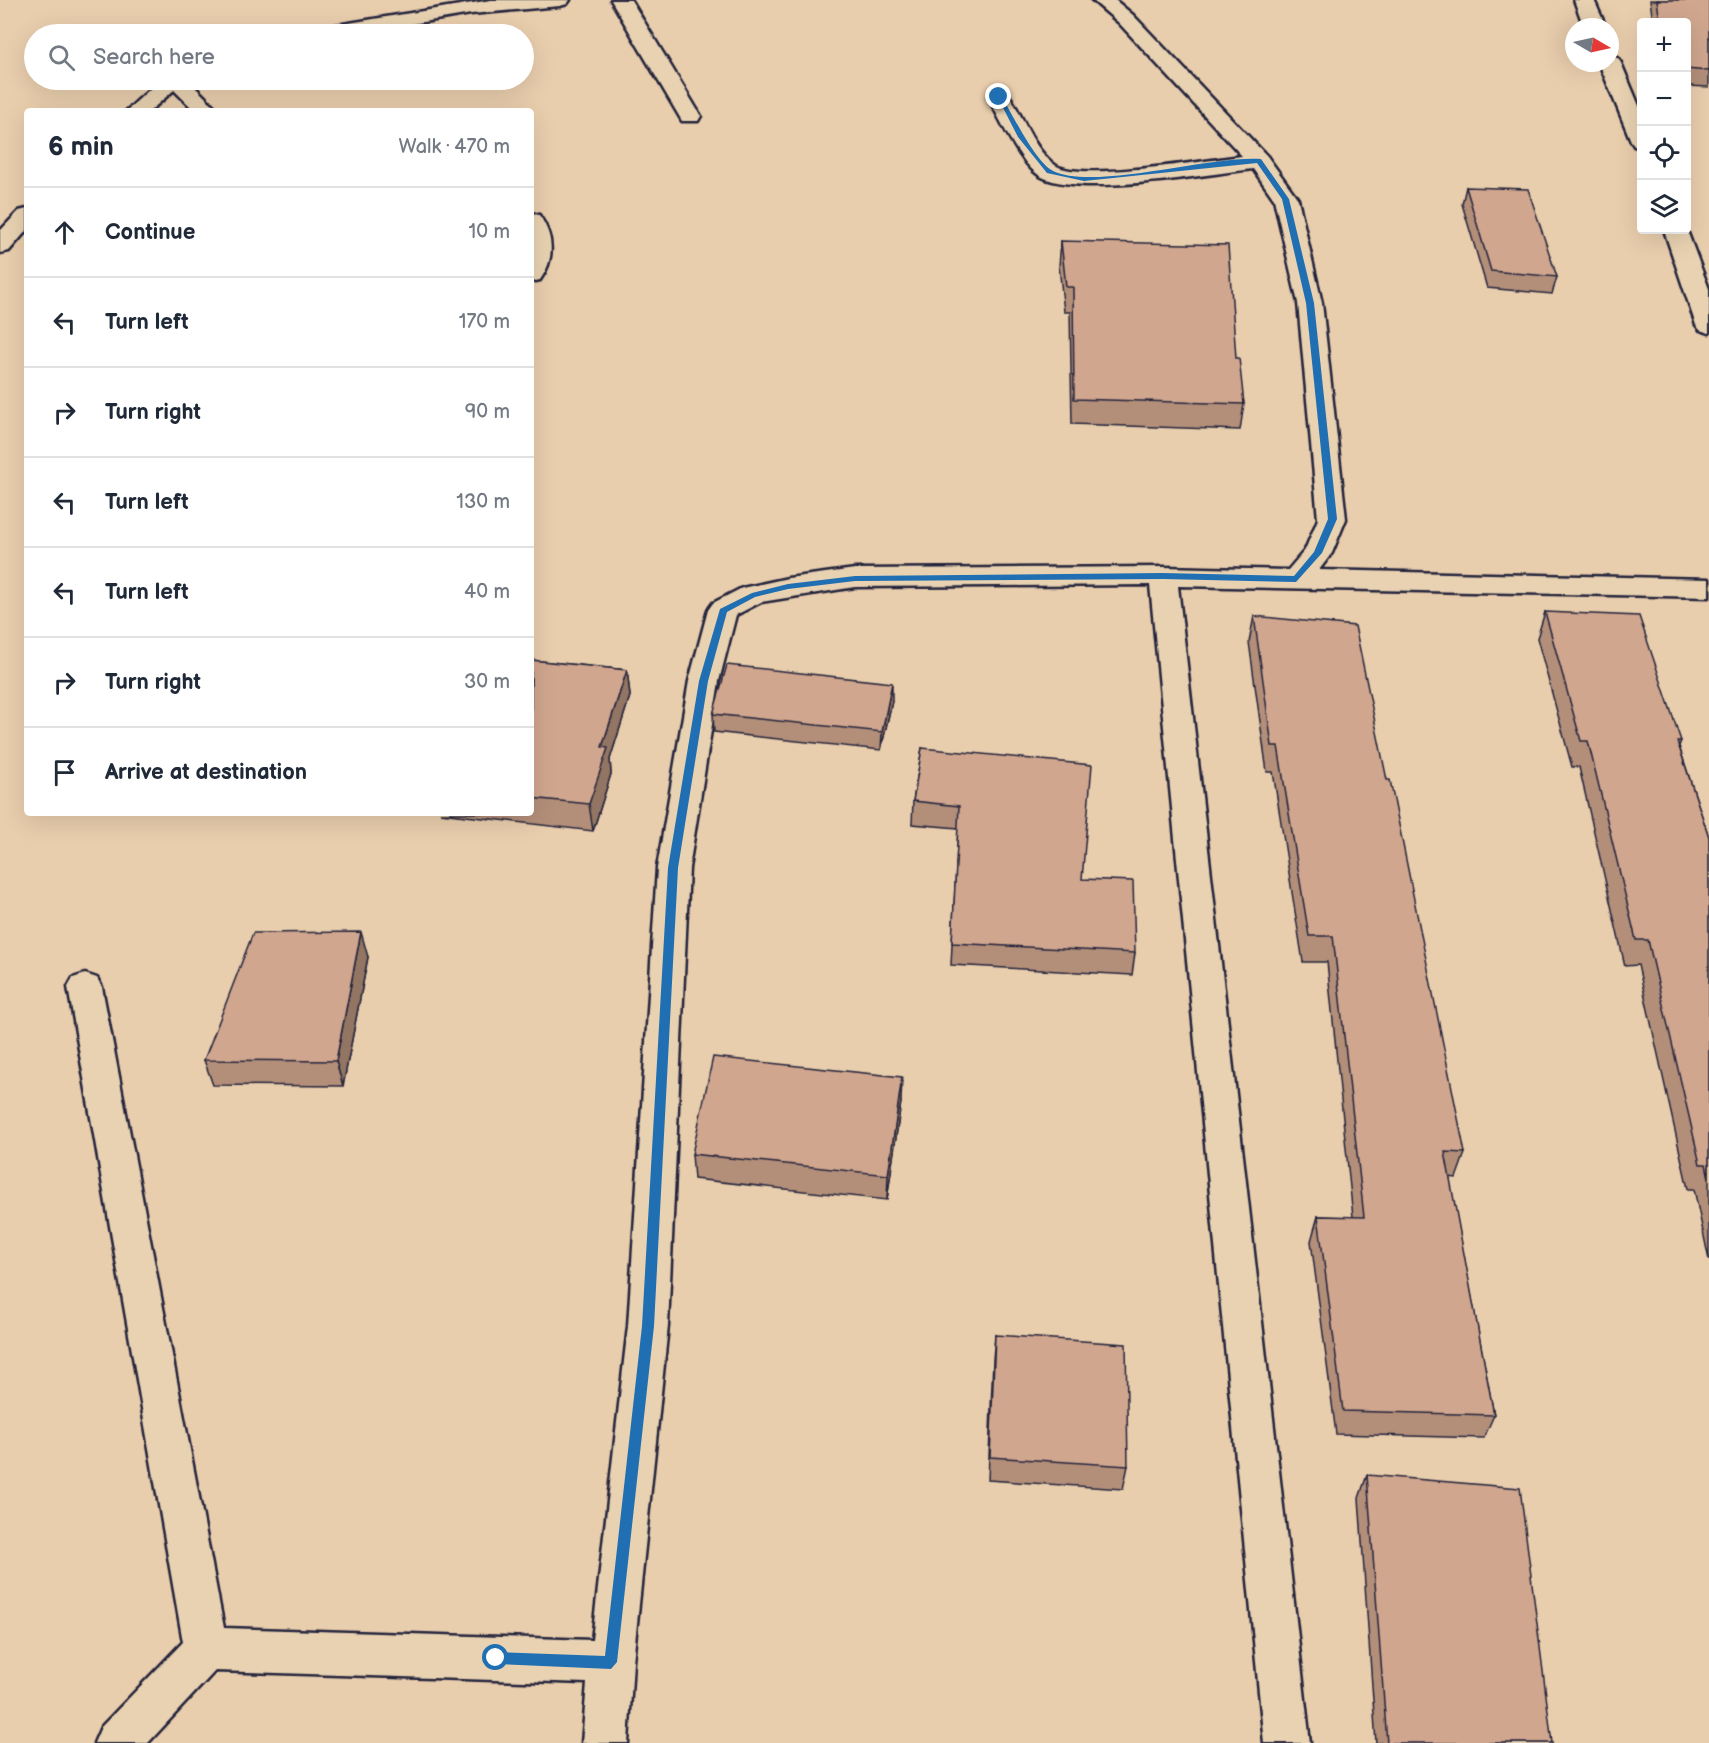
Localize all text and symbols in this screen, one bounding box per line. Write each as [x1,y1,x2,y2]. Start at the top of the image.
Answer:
north arrow [1565,18,1619,72]
map controls [1637,18,1691,234]
button: + [1637,18,1691,72]
search box [24,24,534,90]
icon: search [45,41,78,74]
text: Search here [93,44,215,71]
button: − [1637,72,1691,126]
route end [985,83,1011,109]
button: locate [1637,126,1691,180]
text: 6 min [48,132,114,163]
text: Walk · 470 m [399,135,510,159]
button: layers [1637,180,1691,234]
icon: ahead [48,216,81,249]
text: Continue [105,219,195,246]
text: 10 m [469,220,510,244]
icon: left [48,306,81,339]
text: Turn left [105,309,189,336]
text: 170 m [459,310,510,334]
icon: right [48,396,81,429]
text: Turn right [105,399,201,426]
text: 90 m [465,400,510,424]
icon: left [48,486,81,519]
text: Turn left [105,489,189,516]
text: 130 m [456,490,510,514]
icon: left [48,576,81,609]
text: Turn left [105,579,189,606]
text: 40 m [464,580,510,604]
icon: right [48,666,81,699]
text: Turn right [105,669,201,696]
text: 30 m [464,670,510,694]
icon: arrive [48,756,81,789]
text: Arrive at destination [105,759,307,786]
route start [482,1644,508,1670]

